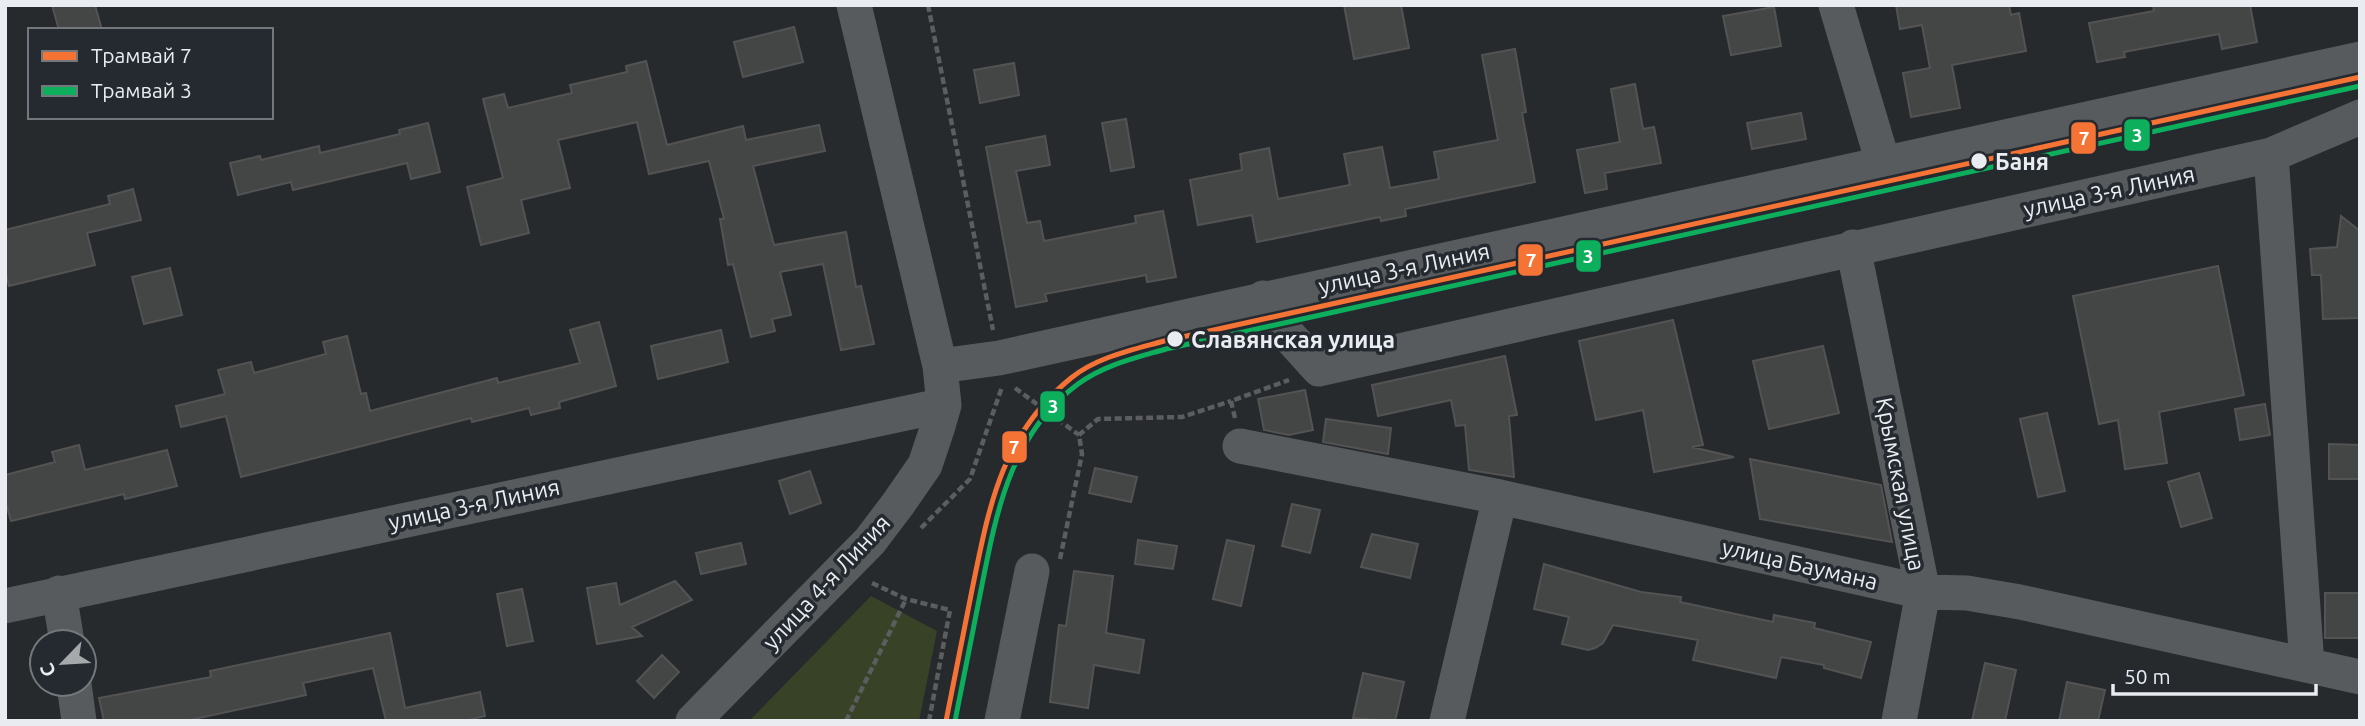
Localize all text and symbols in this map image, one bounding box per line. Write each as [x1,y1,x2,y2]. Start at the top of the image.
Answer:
legend [28,28,273,119]
text: Трамвай 7 [91,43,192,67]
text: Трамвай 3 [91,78,192,102]
line badge: 3 [2123,118,2151,152]
line badge: 7 [2070,121,2097,155]
text: 3 [2132,124,2142,146]
text: 7 [2079,127,2089,149]
place label: Баня [1995,149,2049,174]
marker: Баня [1969,151,1989,171]
street label: улица 3-я Линия [2021,161,2197,221]
street label: улица 3-я Линия [1316,238,1492,298]
line badge: 3 [1575,239,1602,273]
line badge: 7 [1517,243,1544,277]
text: 3 [1583,245,1593,267]
text: 7 [1526,249,1536,271]
place label: Славянская улица [1191,327,1395,352]
marker: Славянская улица [1165,329,1185,349]
line badge: 3 [1039,390,1066,423]
text: 3 [1048,395,1058,417]
street label: Крымская улица [1872,395,1930,573]
line badge: 7 [1001,430,1028,464]
text: 7 [1009,436,1019,458]
street label: улица 3-я Линия [386,474,562,534]
street label: улица 4-я Линия [757,510,895,654]
street label: улица Баумана [1720,534,1880,594]
north arrow [28,628,98,698]
scale bar [2113,652,2316,696]
text: С [35,660,60,680]
text: 50 m [2124,664,2171,688]

